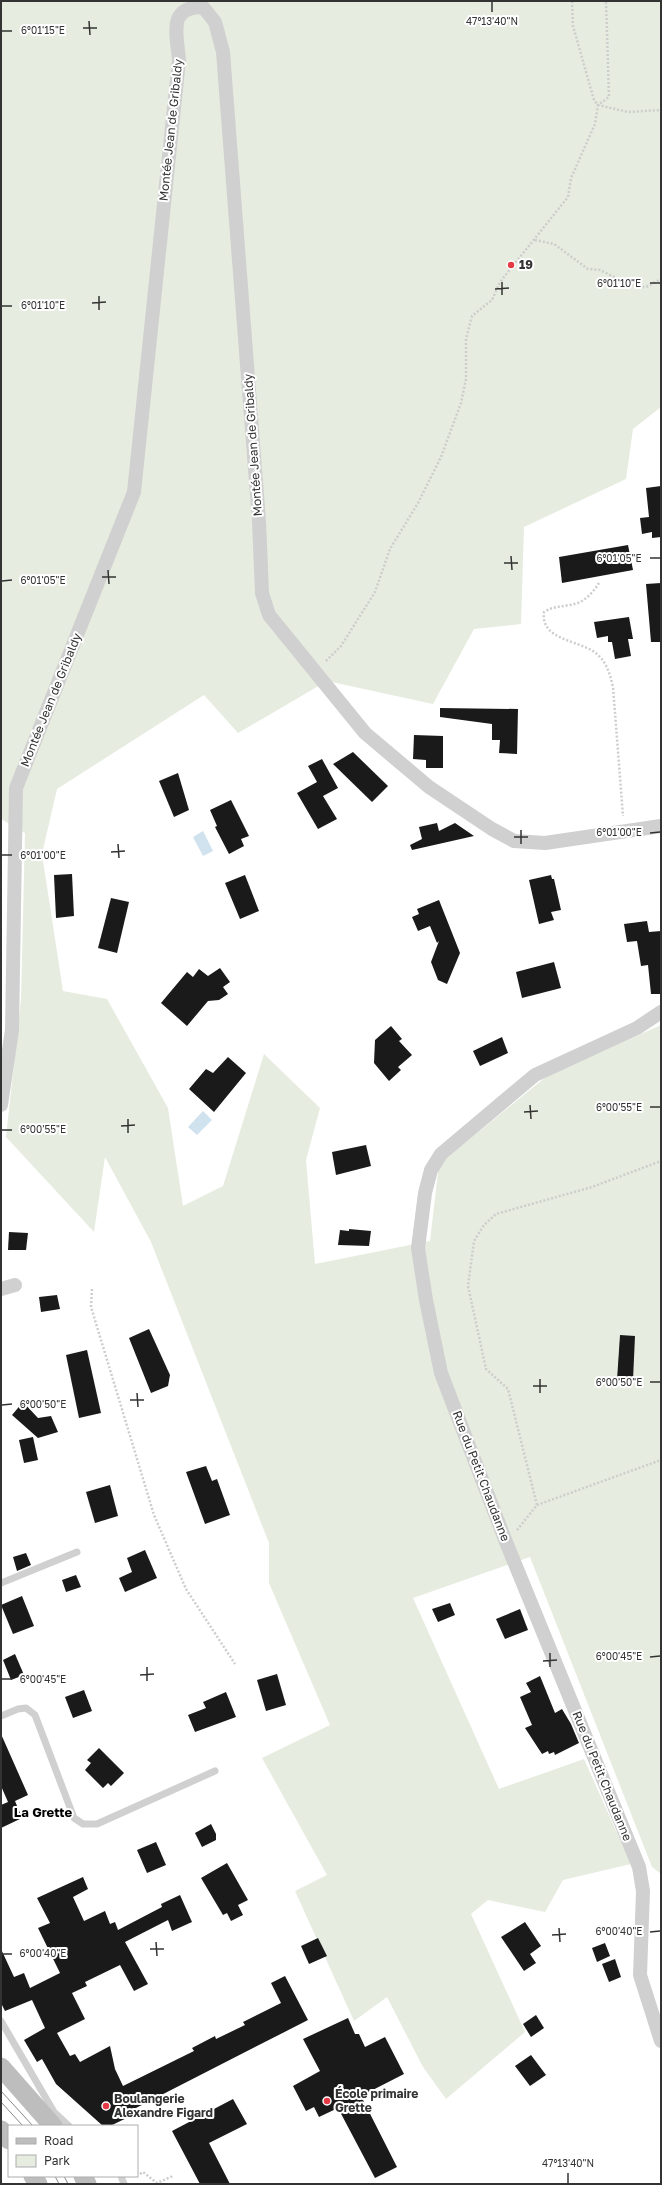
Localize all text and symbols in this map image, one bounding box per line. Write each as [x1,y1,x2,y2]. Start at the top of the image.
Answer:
text: 47°13'40"N [466,15,518,27]
text: 6°01'15"E [21,24,65,36]
street label: Montée Jean de Gribaldy [156,58,185,202]
place label: 19 [519,257,533,272]
marker: 19 [506,260,516,270]
text: 6°01'10"E [597,277,641,289]
text: 6°01'10"E [21,299,65,311]
street label: Montée Jean de Gribaldy [240,373,265,517]
text: 6°01'05"E [596,552,642,564]
text: 6°01'05"E [20,574,66,586]
street label: Montée Jean de Gribaldy [17,630,84,769]
text: 6°01'00"E [596,826,642,838]
text: 6°01'00"E [20,849,66,861]
text: 6°00'55"E [596,1101,642,1113]
text: 6°00'55"E [20,1123,66,1135]
text: 6°00'50"E [596,1376,642,1388]
text: 6°00'50"E [20,1398,66,1410]
street label: Rue du Petit Chaudanne [450,1408,513,1543]
text: 6°00'45"E [596,1650,642,1662]
text: 6°00'45"E [20,1673,66,1685]
street label: Rue du Petit Chaudanne [570,1709,635,1843]
district label: La Grette [14,1804,72,1820]
text: 6°00'40"E [596,1925,642,1937]
text: 6°00'40"E [20,1947,66,1959]
place label: École primaire Grette [335,2086,418,2115]
place label: Boulangerie Alexandre Figard [114,2091,213,2120]
marker: École primaire Grette [322,2096,332,2106]
marker: Boulangerie Alexandre Figard [101,2101,111,2111]
legend [8,2125,138,2177]
text: Road [44,2133,73,2148]
text: Park [44,2153,70,2168]
text: 47°13'40"N [542,2157,594,2169]

